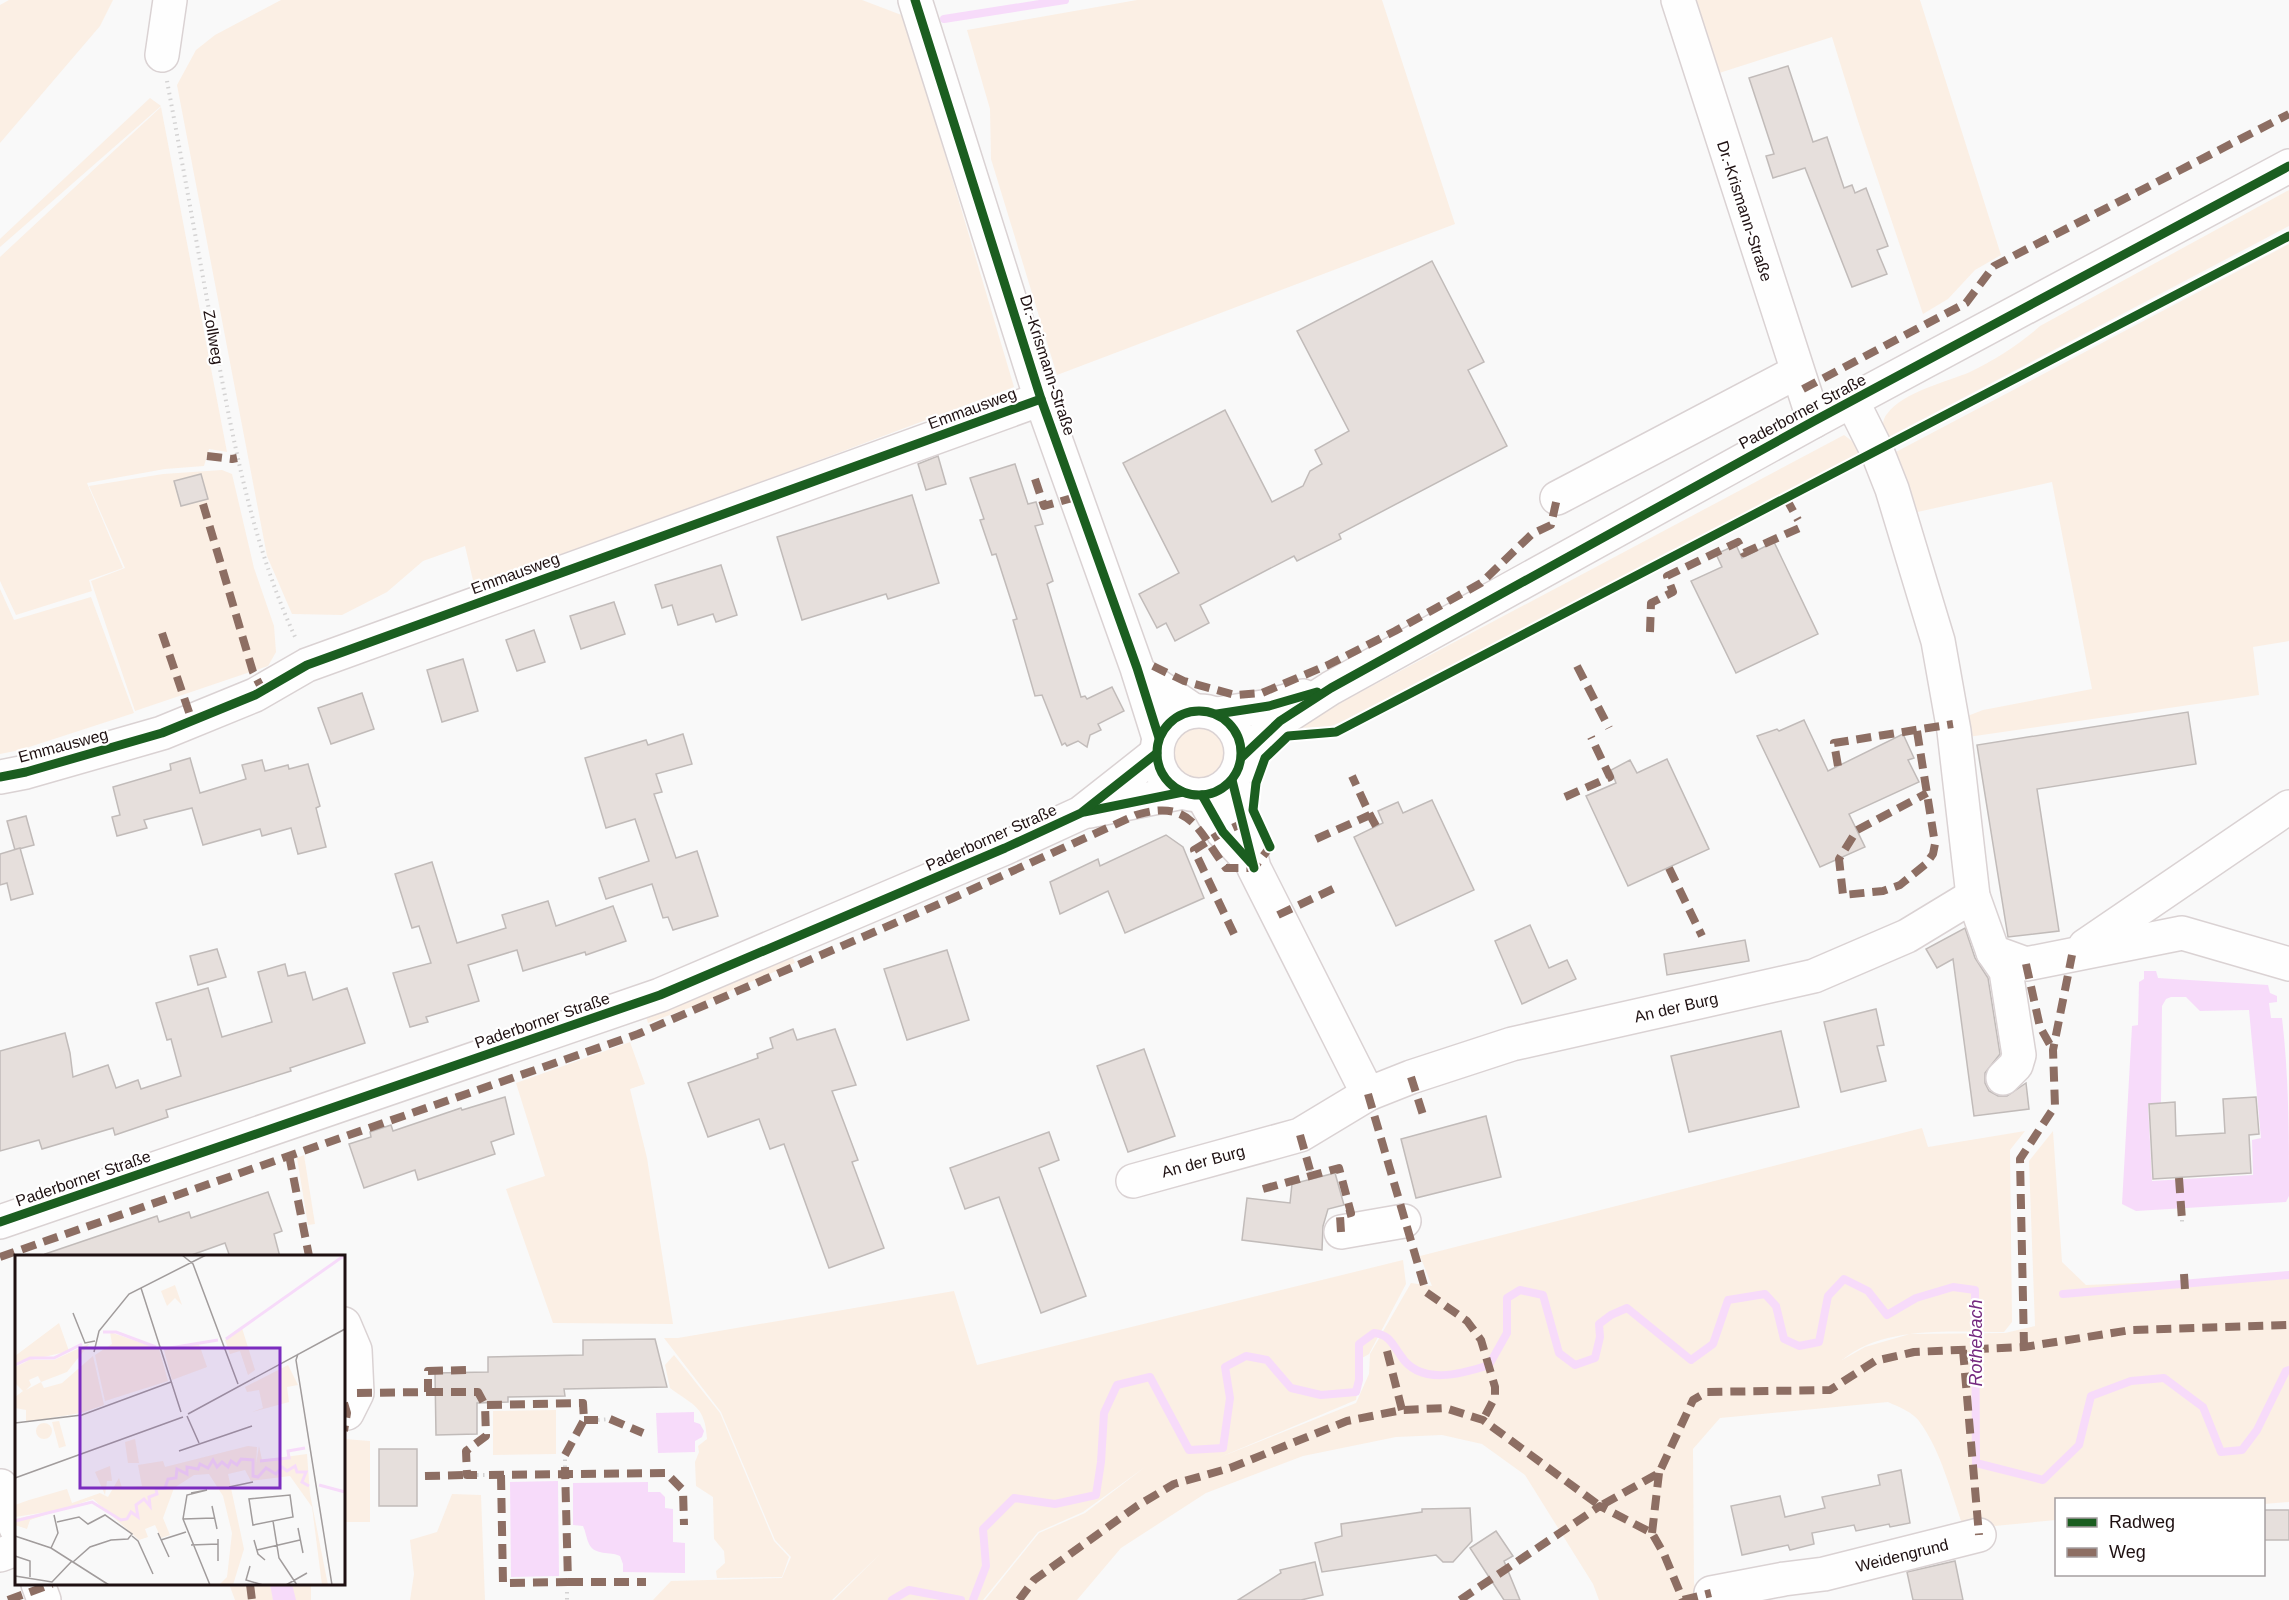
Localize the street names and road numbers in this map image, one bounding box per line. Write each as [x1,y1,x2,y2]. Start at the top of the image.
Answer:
street label: Dr.-Krismann-Straße [1714,139,1775,284]
street label: Dr.-Krismann-Straße [1017,293,1078,438]
street label: Zollweg [200,308,227,366]
street label: Paderborner Straße [1736,371,1869,452]
street label: Emmausweg [926,385,1019,432]
street label: Emmausweg [469,550,562,597]
street label: Emmausweg [16,725,110,766]
street label: Paderborner Straße [923,801,1059,874]
street label: Paderborner Straße [473,989,612,1052]
street label: An der Burg [1633,990,1720,1025]
street label: An der Burg [1160,1142,1247,1181]
street label: Paderborner Straße [14,1147,153,1210]
street label: Weidengrund [1854,1536,1950,1575]

